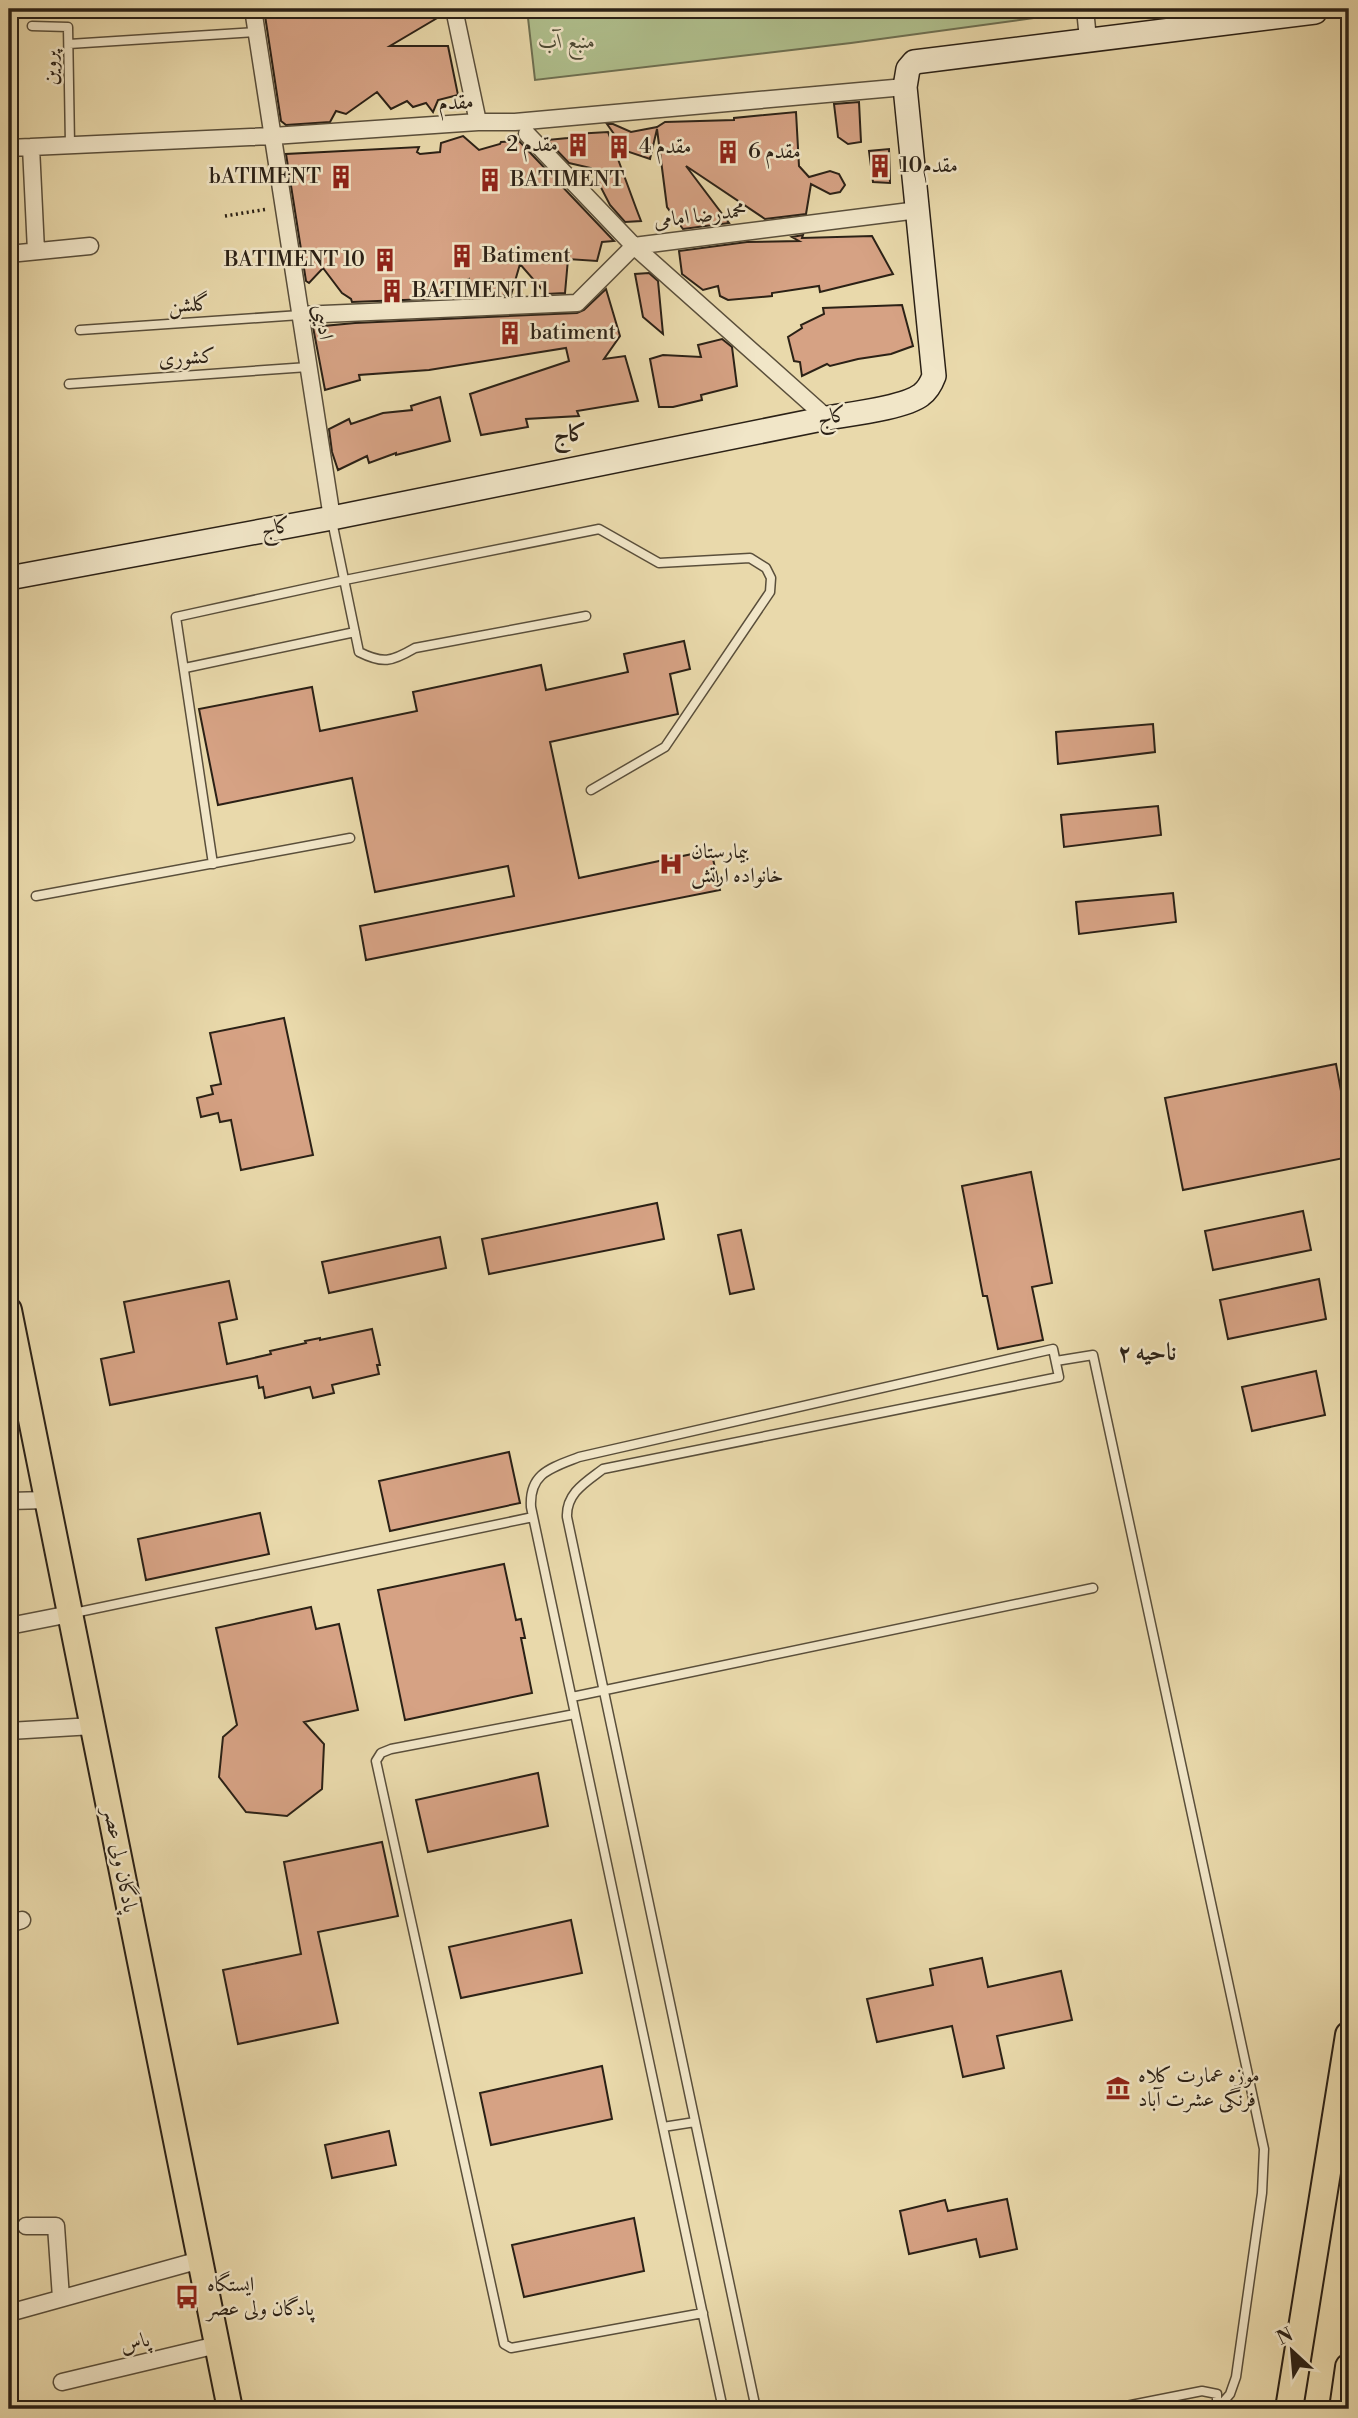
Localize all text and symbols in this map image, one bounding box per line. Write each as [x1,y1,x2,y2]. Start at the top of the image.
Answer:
park label: منبع آب [538,28,596,60]
street label: پروین [38,48,64,86]
street label: مقدم [438,89,475,121]
building icon: مقدم 2 [564,131,592,159]
place label: مقدم 2 [506,132,558,162]
building icon: 4 مقدم [605,133,633,161]
place label: 4 مقدم [639,134,691,164]
building icon: 6 مقدم [714,138,742,166]
place label: 6 مقدم [748,139,801,169]
building icon: 10مقدم [866,152,894,180]
place label: 10مقدم [900,153,958,183]
building icon: bATIMENT [327,163,355,191]
place label: bATIMENT [209,164,321,190]
building icon: BATIMENT [476,166,504,194]
place label: BATIMENT [509,167,624,193]
street label: محمدرضا امامی [652,197,748,235]
building icon: Batiment [448,242,476,270]
place label: Batiment [481,243,571,269]
building icon: BATIMENT 10 [371,246,399,274]
place label: BATIMENT 10 [223,247,365,273]
building icon: BATIMENT 11 [378,277,406,305]
place label: BATIMENT 11 [411,278,549,304]
street label: گلشن [167,290,210,319]
street label: ادیبی [306,302,339,342]
building icon: batiment [496,319,524,347]
place label: batiment [530,320,616,346]
street label: کشوری [157,343,217,373]
street label: کاج [815,401,850,438]
district label: کاج [553,420,587,454]
street label: کاج [259,512,294,549]
place label: بیمارستان خانواده ارتش [691,839,784,889]
hospital icon: بیمارستان خانواده ارتش [657,850,685,878]
district label: ناحیه ۲ [1118,1338,1176,1368]
street label: پادگان ولی عصر [96,1803,144,1916]
place label: موزه عمارت کلاه فرنگی عشرت آباد [1138,2063,1260,2113]
museum icon: موزه عمارت کلاه فرنگی عشرت آباد [1104,2074,1132,2102]
place label: ایستگاه پادگان ولی عصر [205,2271,315,2323]
bus stop icon: ایستگاه پادگان ولی عصر [173,2283,201,2311]
north arrow [1256,2316,1326,2386]
text: N [1273,2323,1297,2351]
street label: پاس [117,2327,154,2360]

